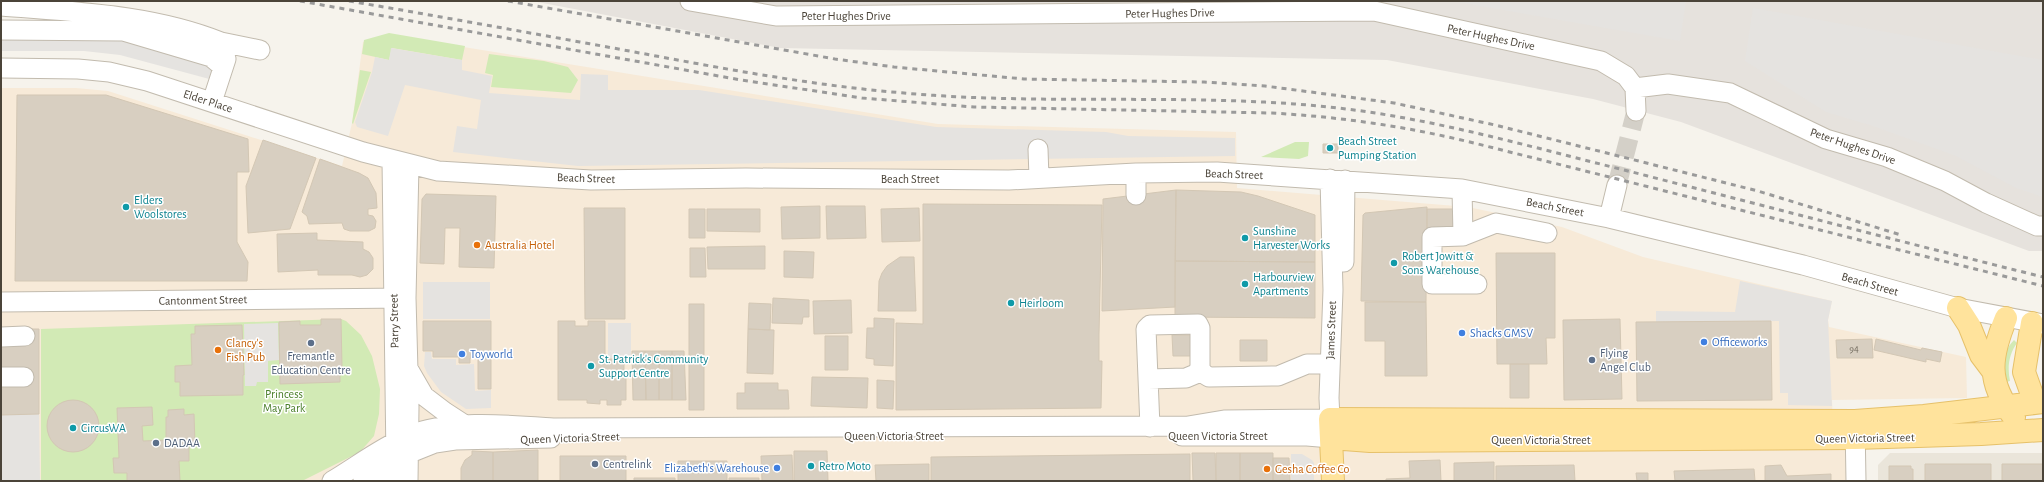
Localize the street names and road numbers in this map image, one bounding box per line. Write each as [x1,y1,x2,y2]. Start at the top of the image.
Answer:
street label: Peter Hughes Drive [1125,6,1215,20]
street label: Peter Hughes Drive [801,10,891,22]
street label: Peter Hughes Drive [1446,22,1536,52]
street label: Elder Place [182,87,234,115]
street label: Peter Hughes Drive [1809,126,1897,166]
street label: Beach Street [1205,167,1264,181]
street label: Beach Street [557,171,616,185]
street label: Beach Street [881,173,939,185]
street label: Beach Street [1525,196,1585,219]
street label: Beach Street [1840,270,1900,298]
street label: Cantonment Street [159,293,248,307]
street label: Parry Street [388,293,401,348]
street label: James Street [1324,300,1338,360]
street label: Queen Victoria Street [520,430,620,447]
street label: Queen Victoria Street [844,430,944,443]
street label: Queen Victoria Street [1168,430,1268,443]
street label: Queen Victoria Street [1815,431,1915,446]
street label: Queen Victoria Street [1491,434,1591,447]

